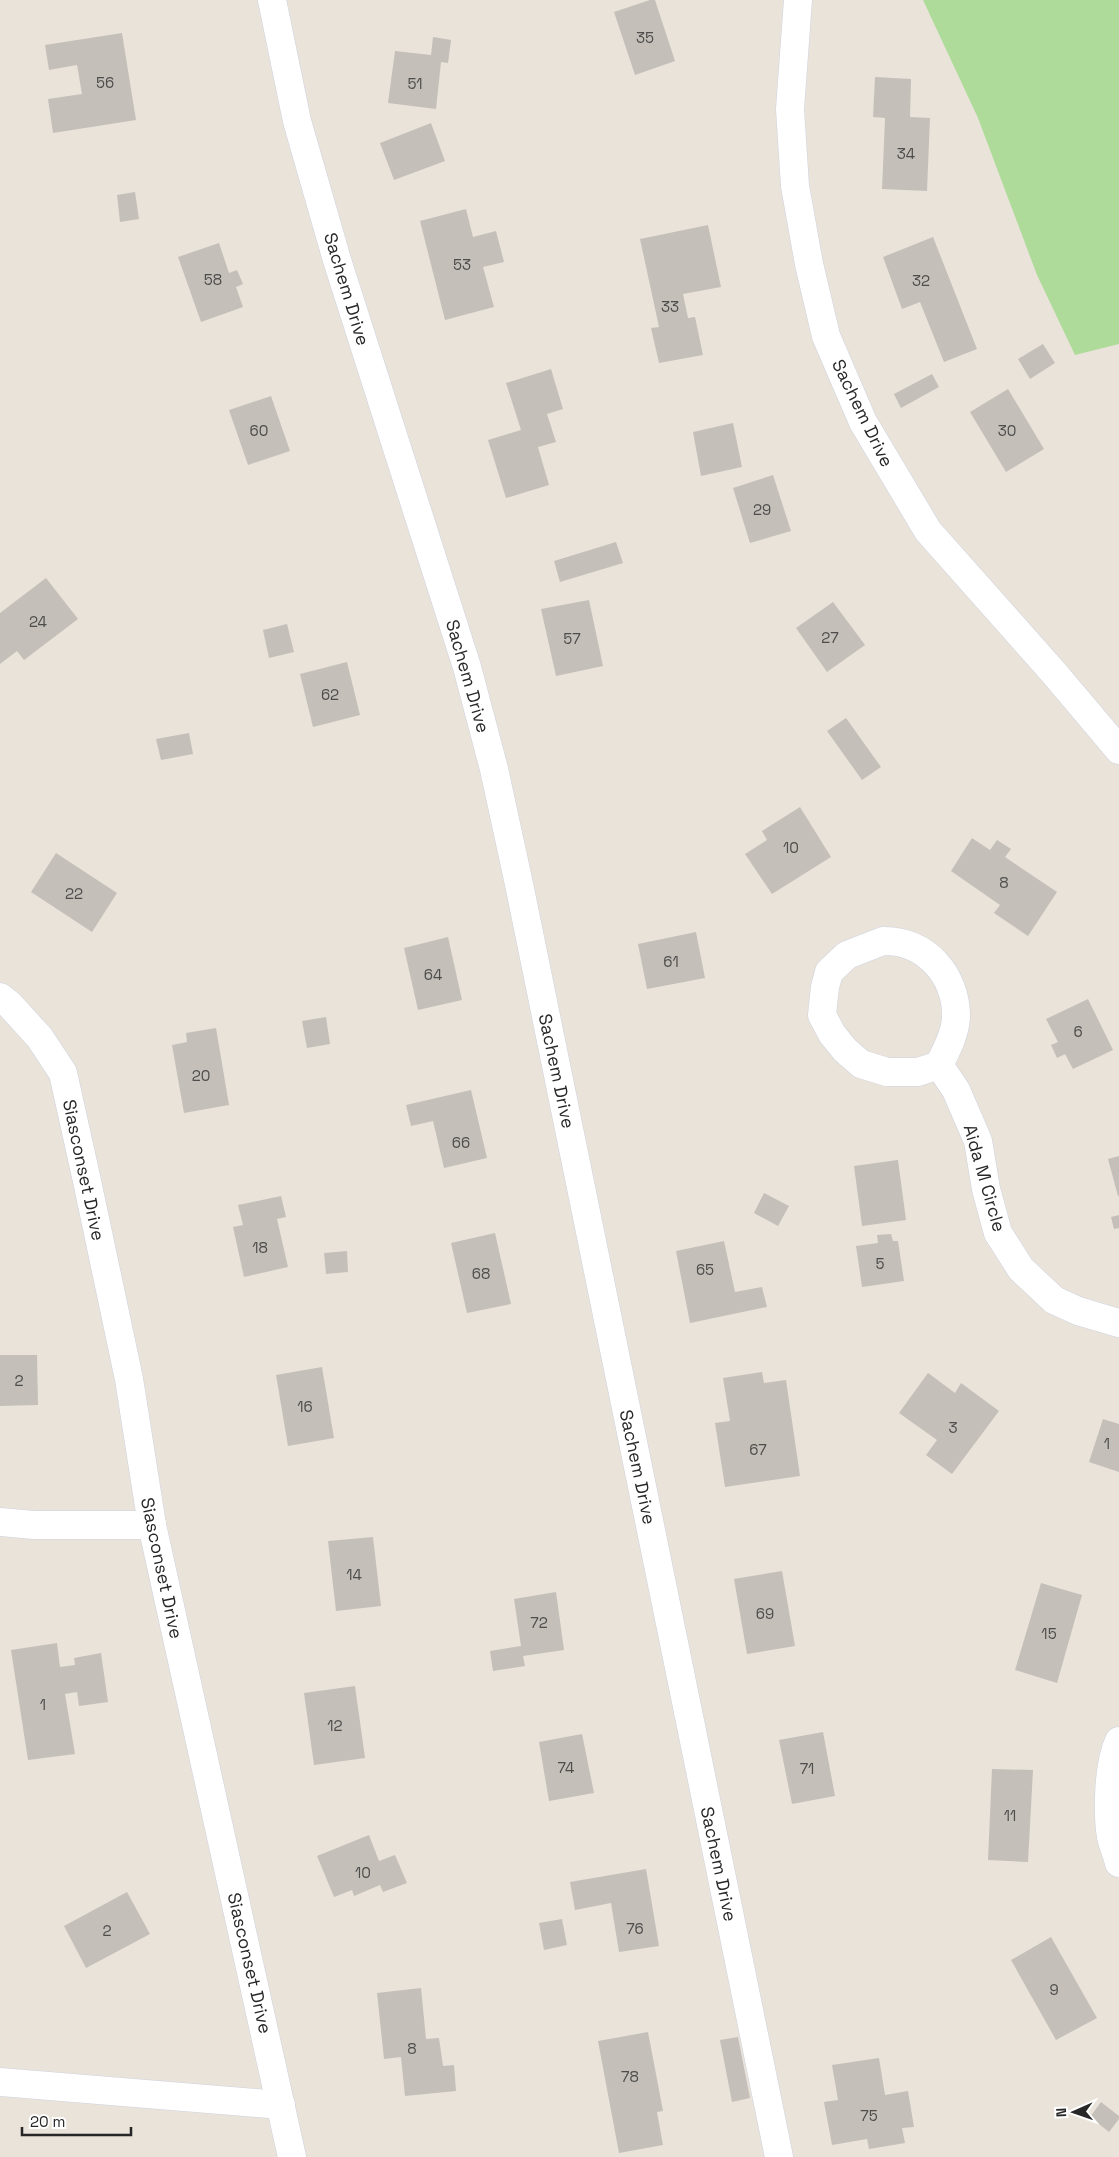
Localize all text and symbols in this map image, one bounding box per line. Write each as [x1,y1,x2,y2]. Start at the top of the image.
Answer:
house number: 35 [636,28,654,47]
house number: 56 [96,73,114,92]
house number: 51 [407,74,423,93]
house number: 34 [897,144,915,163]
street label: Sachem Drive [319,230,375,348]
house number: 53 [453,255,471,274]
house number: 58 [204,270,222,289]
house number: 32 [912,271,930,290]
house number: 33 [661,297,679,316]
street label: Sachem Drive [827,355,899,471]
house number: 60 [250,421,268,440]
house number: 30 [998,421,1016,440]
house number: 29 [753,500,771,519]
house number: 24 [29,612,47,631]
street label: Sachem Drive [441,617,495,735]
house number: 27 [821,628,839,647]
house number: 57 [563,629,581,648]
house number: 62 [321,685,339,704]
house number: 10 [783,838,799,857]
house number: 8 [999,873,1009,892]
house number: 22 [65,884,83,903]
house number: 61 [663,952,679,971]
house number: 64 [424,965,442,984]
street label: Sachem Drive [534,1011,580,1131]
house number: 6 [1073,1022,1083,1041]
house number: 20 [192,1066,210,1085]
street label: Siasconset Drive [58,1097,110,1243]
street label: Aida M Circle [959,1122,1011,1234]
house number: 66 [452,1133,470,1152]
house number: 18 [252,1238,268,1257]
house number: 5 [876,1254,885,1273]
house number: 65 [696,1260,714,1279]
house number: 68 [472,1264,490,1283]
house number: 2 [14,1371,24,1390]
house number: 16 [297,1397,313,1416]
street label: Sachem Drive [615,1407,661,1527]
house number: 3 [948,1418,958,1437]
house number: 1 [1104,1434,1110,1453]
house number: 67 [749,1440,767,1459]
street label: Siasconset Drive [136,1495,188,1641]
house number: 14 [346,1565,362,1584]
house number: 69 [756,1604,774,1623]
house number: 72 [530,1613,548,1632]
house number: 15 [1041,1624,1057,1643]
house number: 1 [40,1695,46,1714]
house number: 12 [327,1716,343,1735]
house number: 74 [558,1758,574,1777]
house number: 71 [800,1759,814,1778]
street label: Sachem Drive [696,1804,742,1924]
house number: 11 [1004,1806,1016,1825]
house number: 10 [355,1863,371,1882]
street label: Siasconset Drive [223,1890,277,2036]
house number: 76 [626,1919,644,1938]
house number: 2 [102,1921,112,1940]
house number: 9 [1049,1980,1059,1999]
house number: 8 [407,2039,417,2058]
house number: 78 [621,2067,639,2086]
north arrow [1049,2087,1099,2137]
scale bar [22,2104,131,2136]
house number: 75 [860,2106,878,2125]
text: N [1052,2107,1070,2117]
text: 20 m [30,2112,65,2131]

